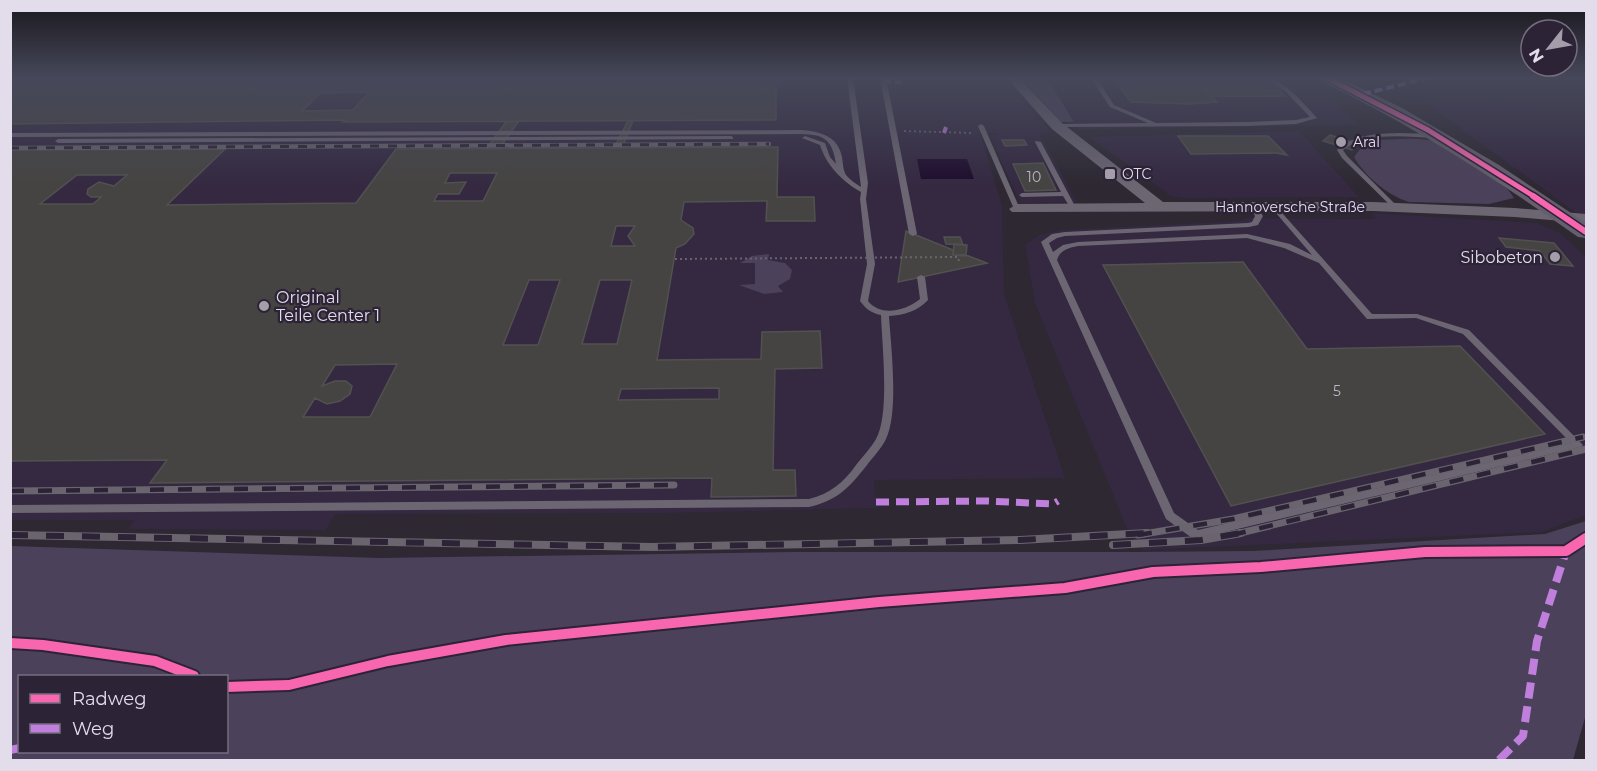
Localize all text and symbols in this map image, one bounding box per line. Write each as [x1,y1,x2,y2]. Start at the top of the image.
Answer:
north arrow [1519,18,1579,78]
text: N [1525,45,1548,66]
place label: Aral [1353,133,1380,151]
marker: Aral [1334,135,1348,149]
place label: OTC [1122,165,1152,183]
marker: OTC [1103,167,1117,181]
house number: 10 [1027,168,1041,186]
street label: Hannoversche Straße [1215,198,1365,216]
place label: Sibobeton [1460,248,1543,267]
marker: Sibobeton [1548,250,1562,264]
place label: Original Teile Center 1 [276,288,380,325]
marker: Original Teile Center 1 [257,299,271,313]
house number: 5 [1333,382,1341,400]
legend [18,675,228,753]
text: Radweg [72,688,147,710]
text: Weg [72,718,114,740]

